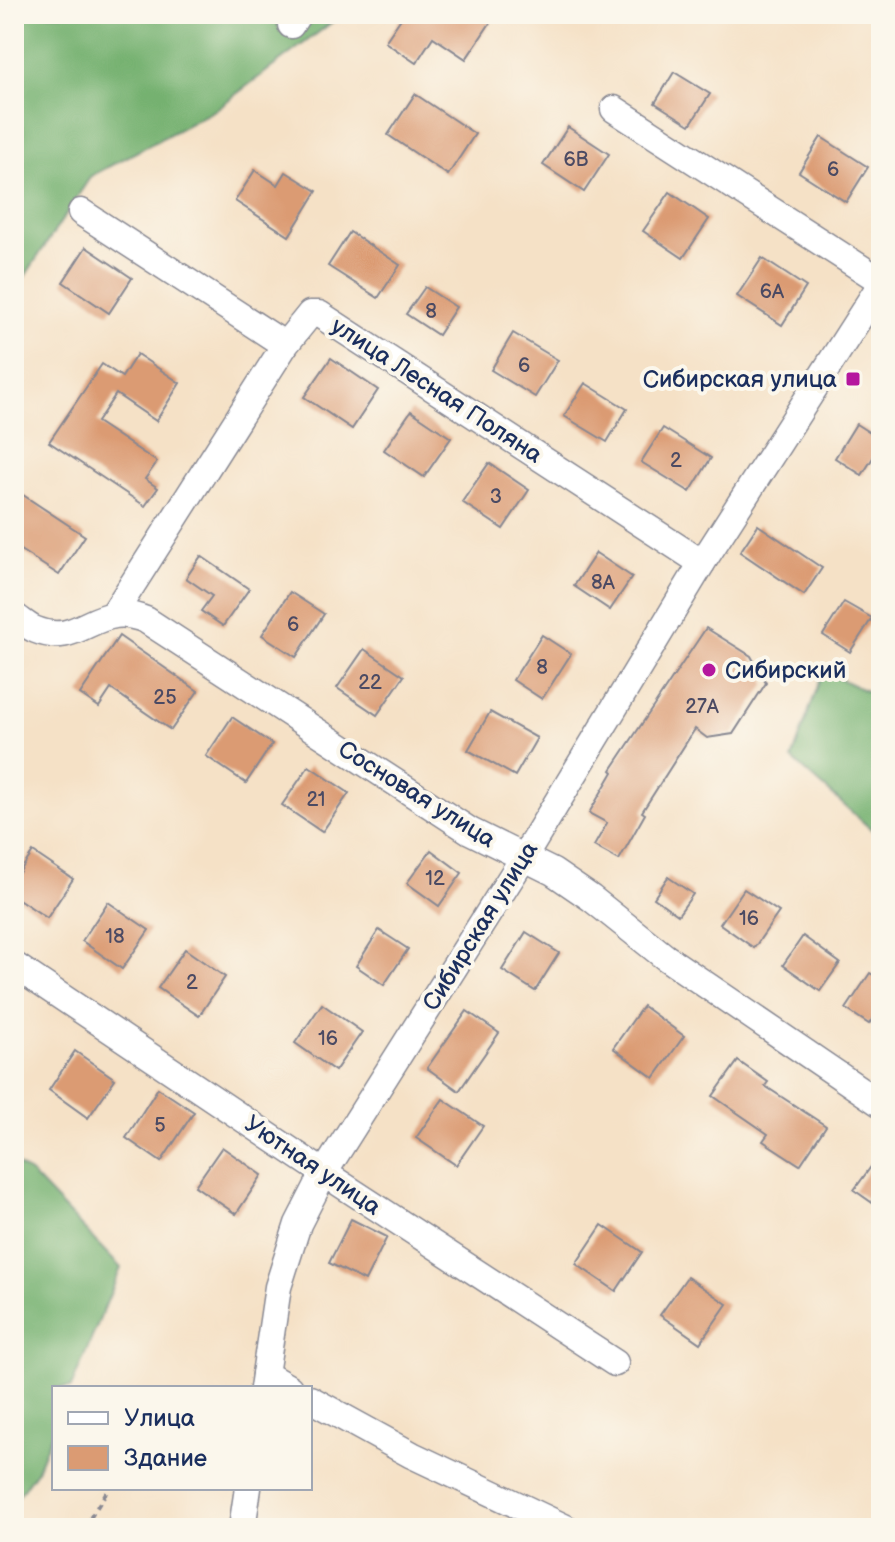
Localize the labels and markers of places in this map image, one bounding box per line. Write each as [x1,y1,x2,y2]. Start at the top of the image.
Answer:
place label: Сибирская улица [643,365,837,394]
marker: Сибирская улица [844,370,862,388]
place label: Сибирский [725,656,846,685]
marker: Сибирский [700,661,718,679]

